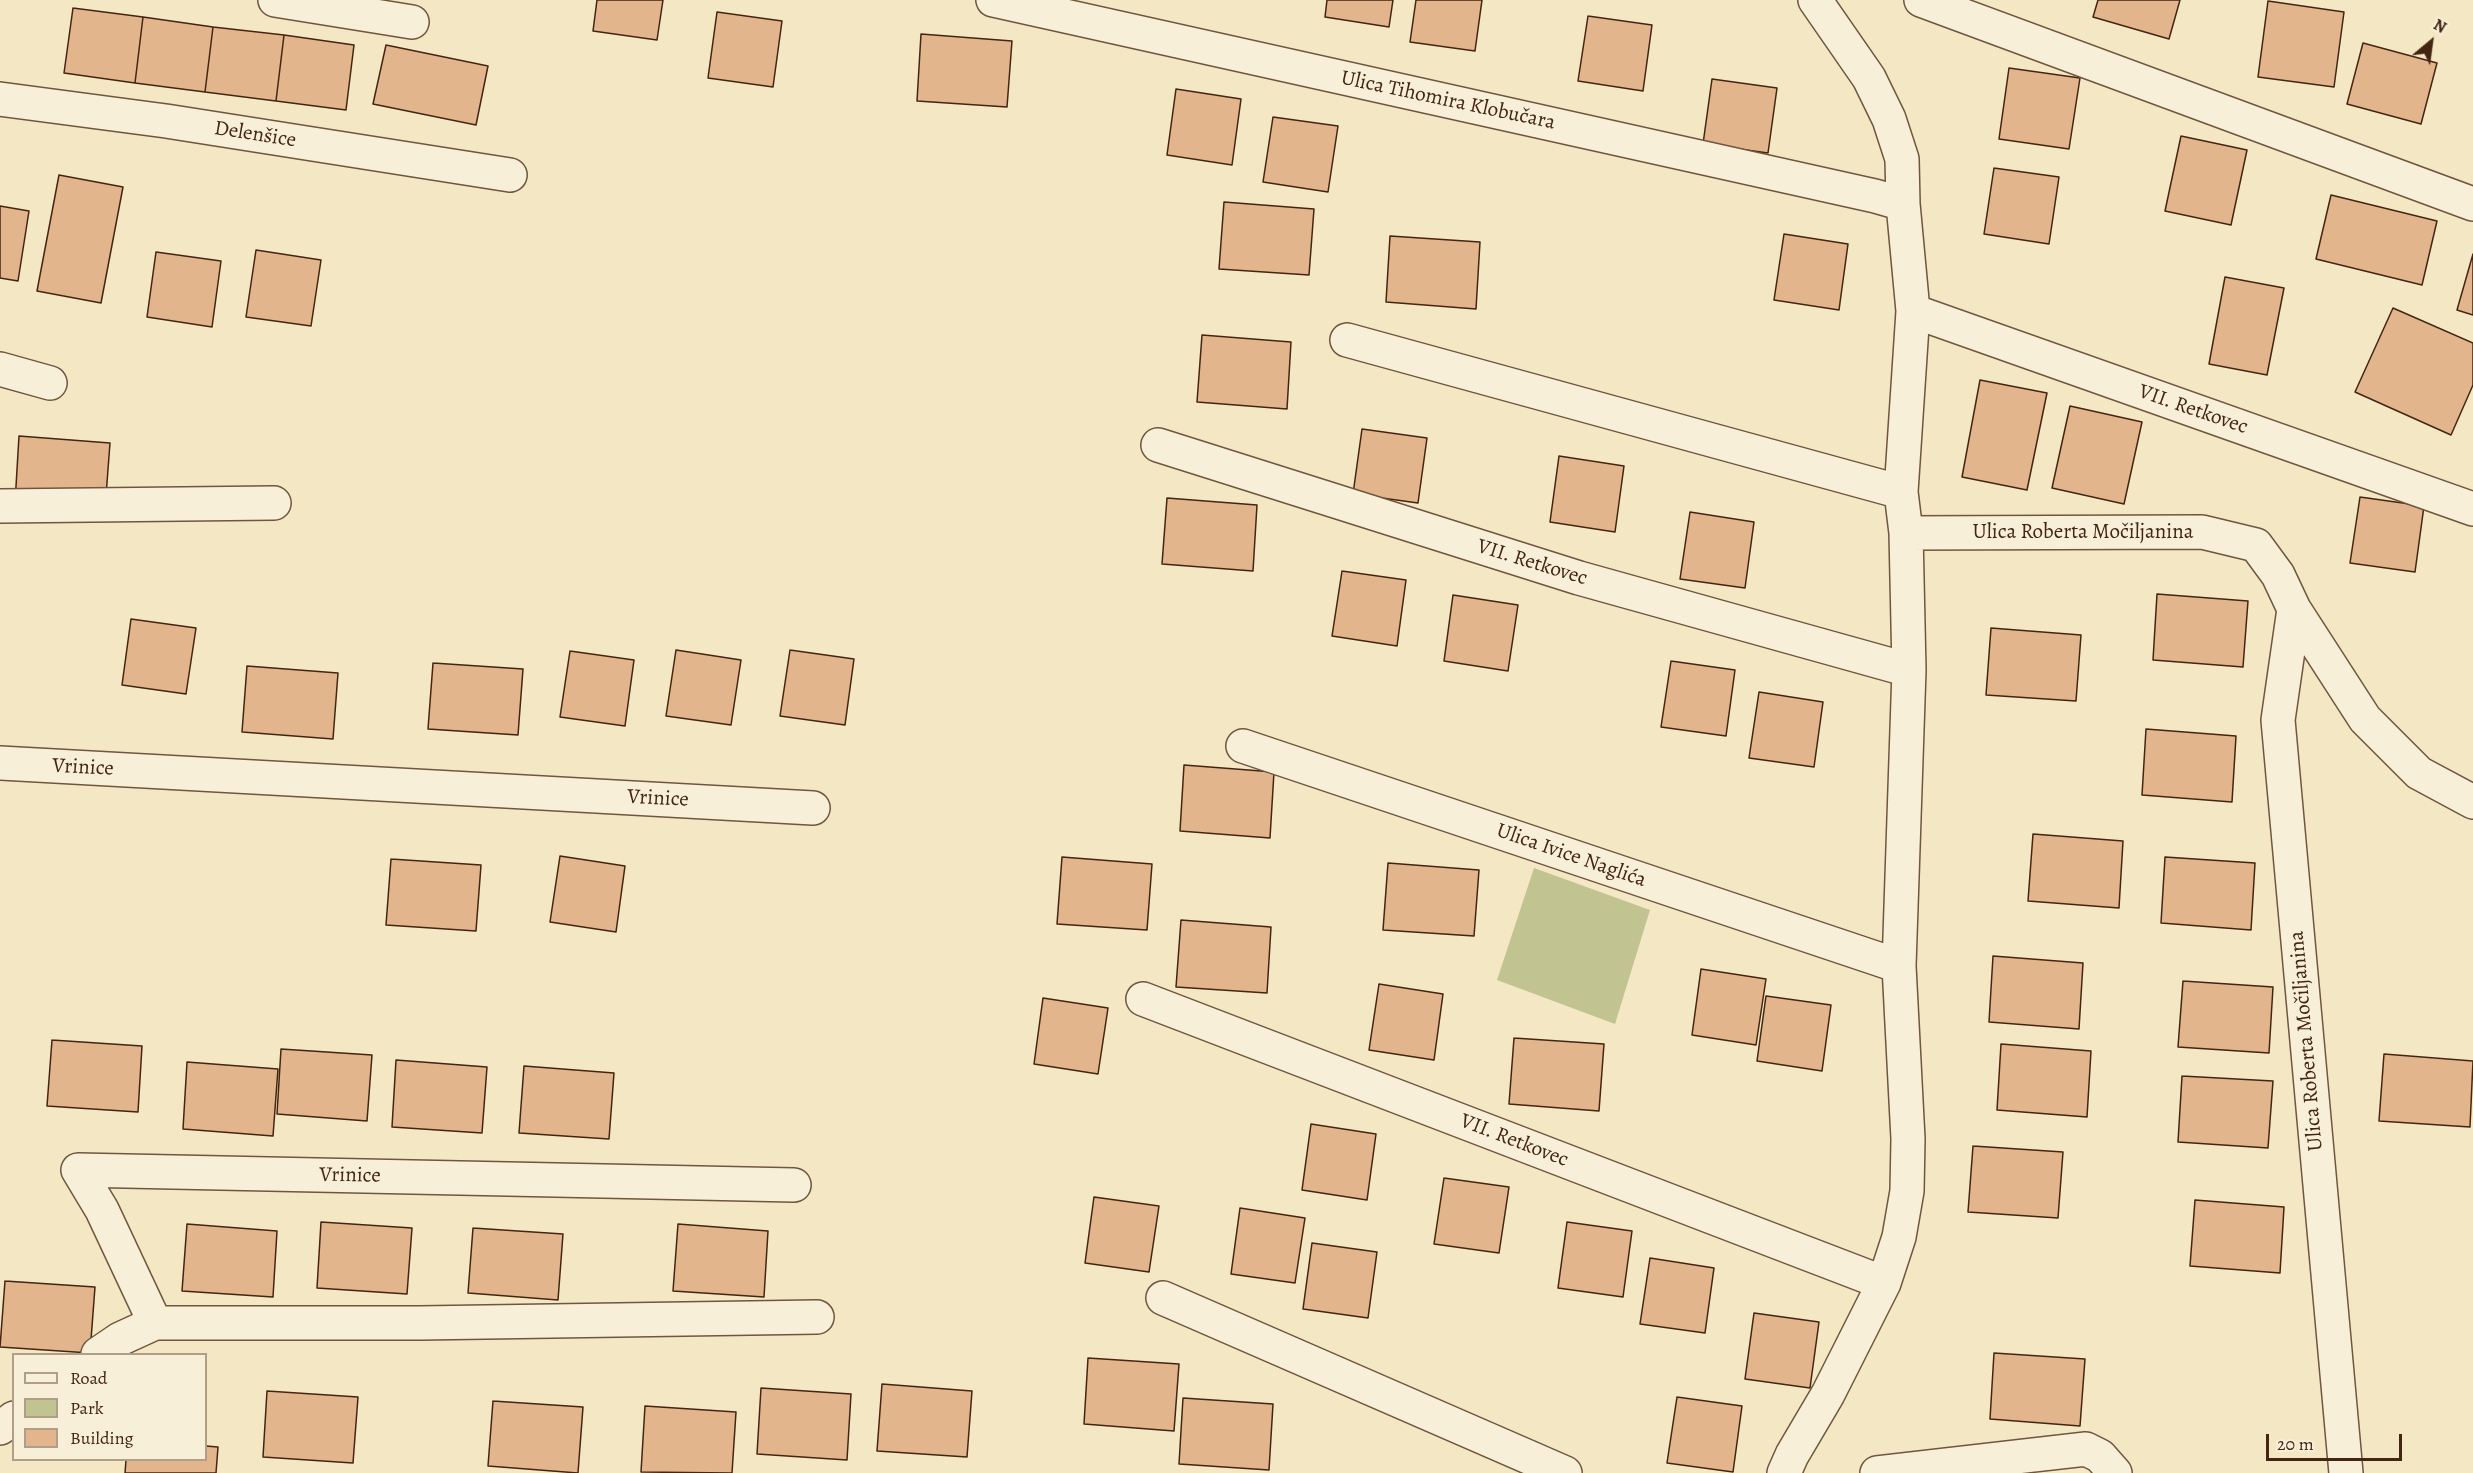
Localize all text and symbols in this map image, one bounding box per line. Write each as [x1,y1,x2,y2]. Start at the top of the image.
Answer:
north arrow [2401,12,2461,72]
text: N [2429,14,2450,39]
street label: Ulica Tihomira Klobučara [1339,66,1557,136]
street label: Delenšice [212,116,298,154]
street label: VII. Retkovec [2135,380,2251,440]
street label: Ulica Roberta Močiljanina [1972,520,2194,546]
street label: VII. Retkovec [1474,534,1590,592]
street label: Vrinice [52,754,114,782]
street label: Vrinice [627,785,689,813]
street label: Ulica Ivice Naglića [1493,819,1649,893]
street label: Ulica Roberta Močiljanina [2285,930,2329,1152]
street label: VII. Retkovec [1456,1109,1572,1173]
street label: Vrinice [319,1163,381,1189]
legend [12,1353,207,1461]
text: Road [70,1366,107,1390]
text: Park [70,1396,104,1420]
scale bar [2269,1422,2406,1460]
text: Building [70,1426,134,1450]
text: 20 m [2277,1432,2314,1456]

